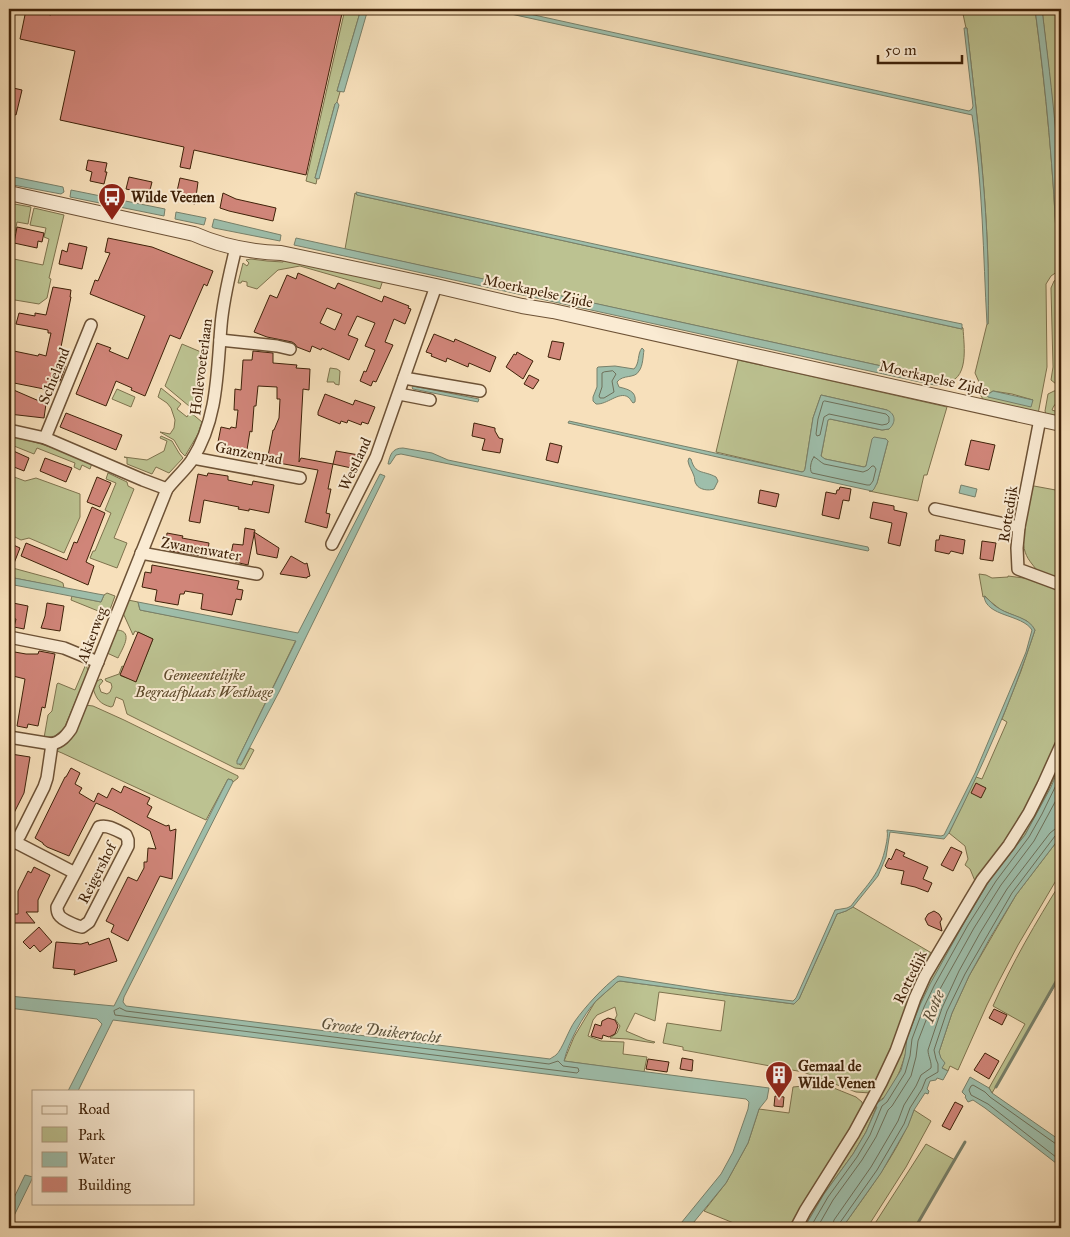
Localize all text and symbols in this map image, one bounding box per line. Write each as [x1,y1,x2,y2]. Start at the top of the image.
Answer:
scale bar [878,32,961,64]
text: 50 m [885,41,917,59]
bus stop icon: Wilde Veenen [97,182,127,221]
place label: Wilde Veenen [131,188,216,206]
street label: Moerkapelse Zijde [482,271,594,311]
street label: Hollevoeterlaan [186,317,216,417]
street label: Schieland [34,345,74,407]
street label: Moerkapelse Zijde [878,357,990,399]
street label: Westland [335,434,375,493]
street label: Ganzenpad [214,438,285,468]
street label: Rottedijk [995,484,1021,544]
street label: Zwanenwater [160,533,243,565]
street label: Akkerweg [73,603,111,667]
park label: Gemeentelijke Begraafplaats Westhage [134,666,273,702]
street label: Reigershof [74,837,121,907]
street label: Rottedijk [889,947,931,1007]
water label: Rotte [918,986,949,1026]
water label: Groote Duikertocht [320,1014,443,1047]
place label: Gemaal de Wilde Venen [798,1057,876,1092]
building icon: Gemaal de Wilde Venen [764,1060,794,1099]
legend [32,1090,195,1204]
text: Road [78,1100,110,1118]
text: Park [78,1126,105,1144]
text: Water [78,1150,115,1168]
text: Building [78,1176,132,1194]

